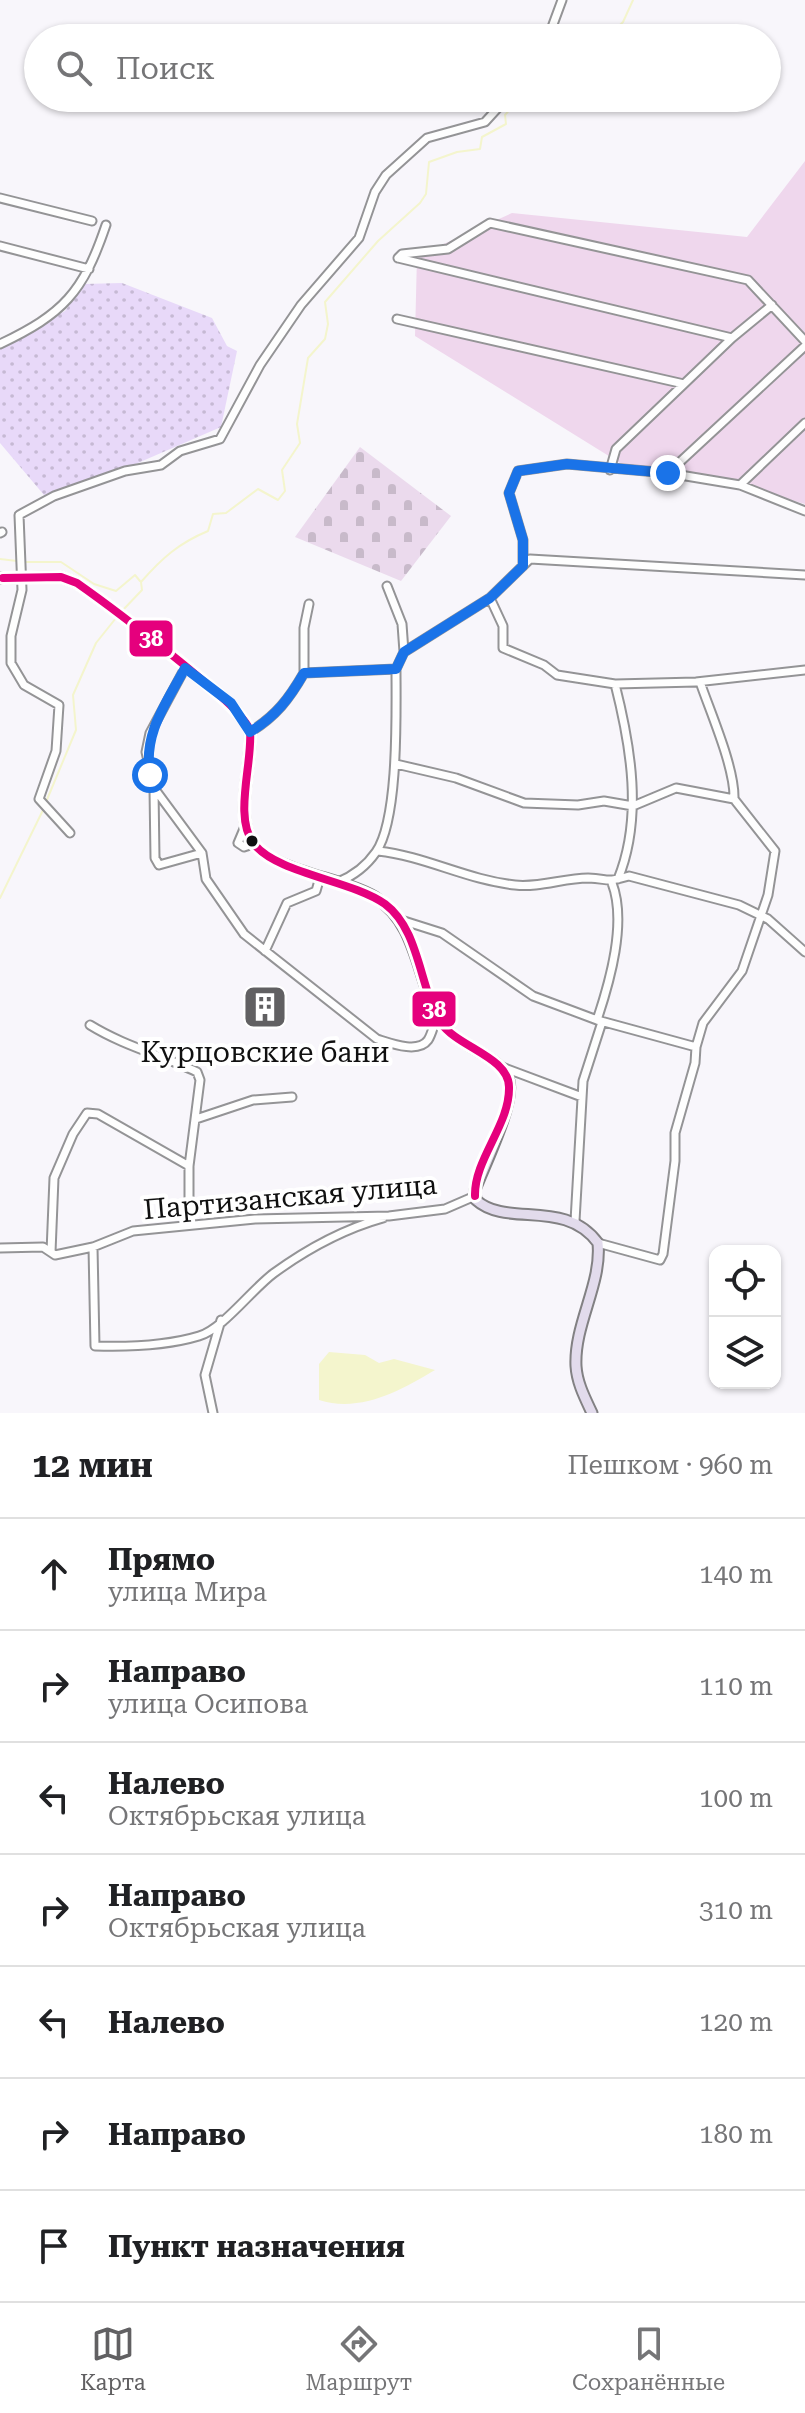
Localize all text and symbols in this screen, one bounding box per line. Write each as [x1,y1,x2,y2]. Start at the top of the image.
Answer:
search box [24,24,781,112]
icon: search [52,46,96,90]
text: Поиск [116,51,215,86]
route end [650,455,686,491]
line badge: 38 [128,619,174,658]
text: 38 [139,626,163,651]
route start [132,757,168,793]
unlabelled marker [244,833,260,849]
building icon: Курцовские бани [241,983,289,1031]
line badge: 38 [411,990,457,1028]
text: 38 [422,997,446,1022]
place label: Курцовские бани [141,1036,389,1069]
street label: Партизанская улица [142,1168,438,1226]
map controls [709,1245,781,1389]
button: locate [709,1245,781,1317]
button: layers [709,1317,781,1389]
text: 12 мин [32,1445,153,1485]
text: Пешком · 960 m [567,1450,773,1480]
text: Прямо [108,1542,215,1577]
icon: ahead [32,1552,76,1596]
text: 140 m [699,1559,773,1589]
text: улица Мира [108,1577,267,1607]
text: Направо [108,1654,246,1689]
icon: right [32,1664,76,1708]
text: 110 m [699,1671,773,1701]
text: улица Осипова [108,1689,308,1719]
text: Налево [108,1766,225,1801]
icon: left [32,1776,76,1820]
text: 100 m [699,1783,773,1813]
text: Октябрьская улица [108,1801,366,1831]
text: Направо [108,1878,246,1913]
icon: right [32,1888,76,1932]
text: 310 m [699,1895,773,1925]
text: Октябрьская улица [108,1913,366,1943]
icon: left [32,2000,76,2044]
text: Налево [108,2005,225,2040]
text: 120 m [699,2007,773,2037]
icon: right [32,2112,76,2156]
text: Направо [108,2117,246,2152]
text: 180 m [699,2119,773,2149]
icon: arrive [32,2224,76,2268]
text: Пункт назначения [108,2229,405,2264]
tab: Карта [80,2322,146,2395]
tab: Маршрут [306,2322,412,2395]
tab: Сохранённые [572,2322,725,2395]

